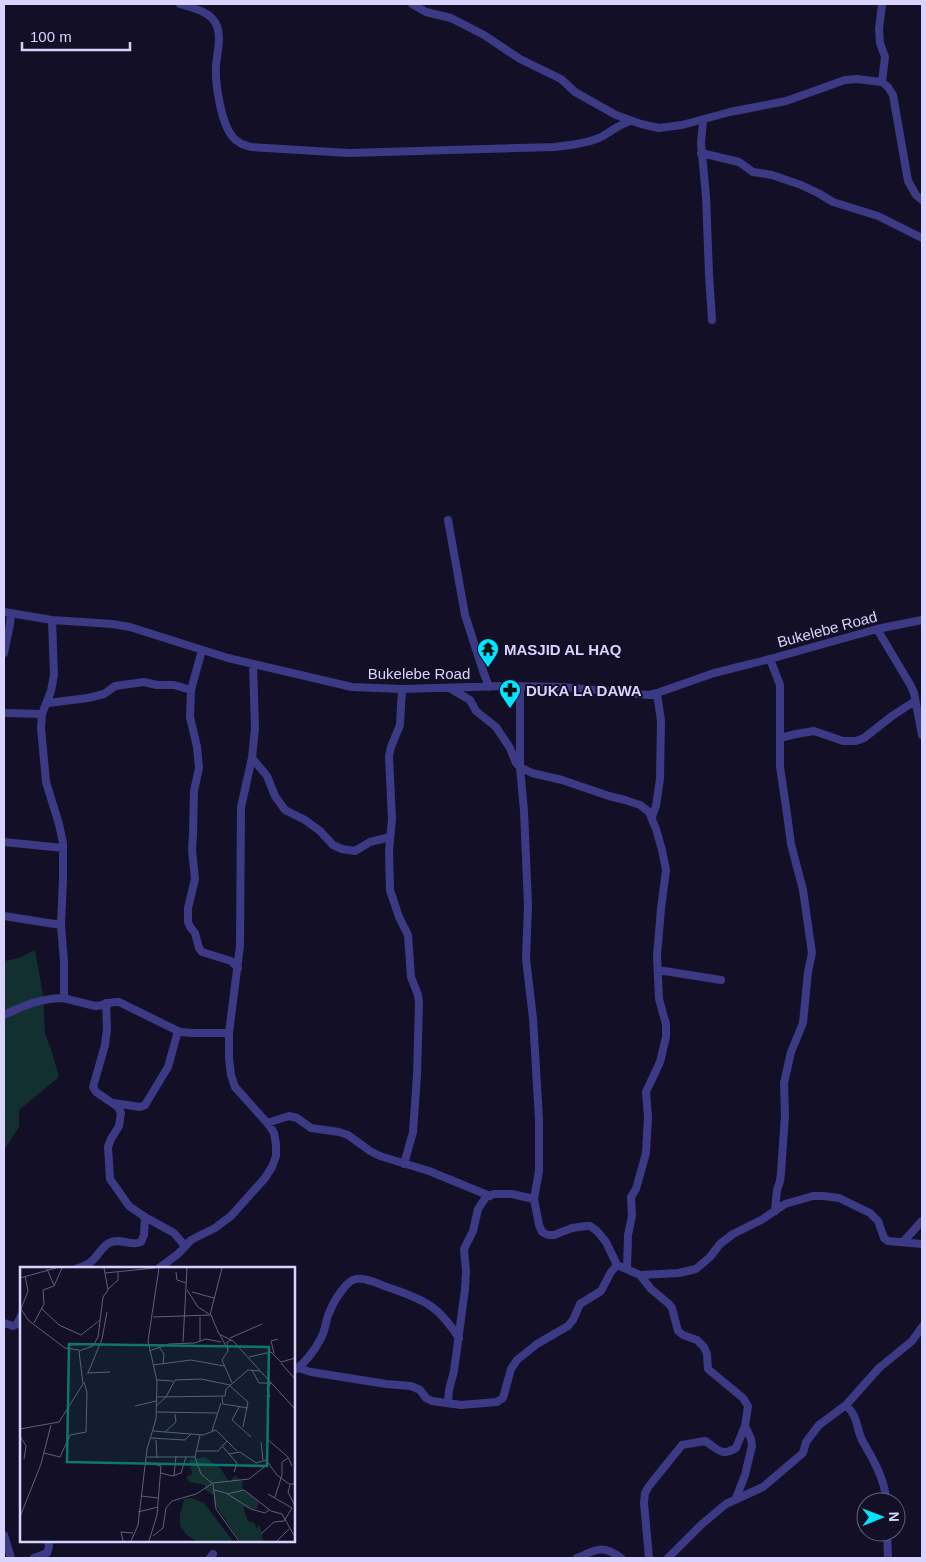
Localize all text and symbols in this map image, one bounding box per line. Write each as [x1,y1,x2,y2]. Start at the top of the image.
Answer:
scale bar [22,20,130,52]
text: 100 m [30,28,72,45]
street label: Bukelebe Road [775,608,879,650]
temple icon: MASJID AL HAQ [476,637,500,668]
place label: MASJID AL HAQ [504,641,622,658]
street label: Bukelebe Road [368,665,470,682]
pharmacy icon: DUKA LA DAWA [498,678,522,709]
place label: DUKA LA DAWA [526,682,642,699]
inset map [20,1267,295,1542]
north arrow [856,1492,906,1542]
text: N [886,1512,902,1522]

